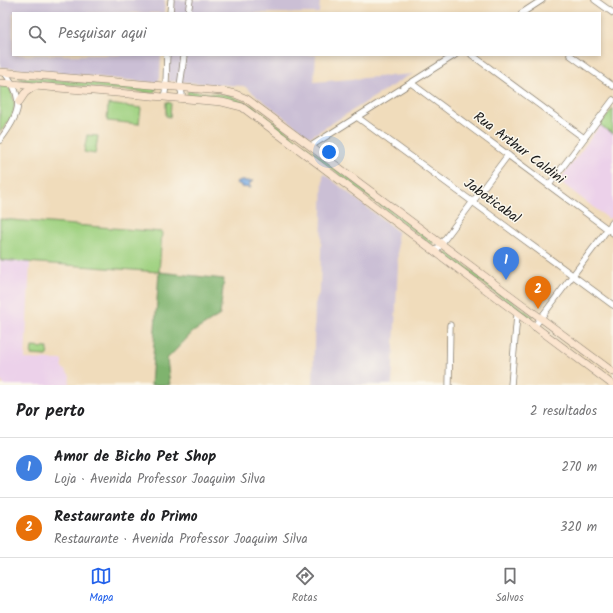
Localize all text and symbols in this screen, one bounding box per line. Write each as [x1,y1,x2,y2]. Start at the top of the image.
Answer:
search box [12,12,601,56]
text: Pesquisar aqui [58,22,147,46]
icon: search [26,23,48,45]
street label: Rua Arthur Caldini [469,106,570,190]
your location [319,142,339,162]
street label: Jaboticabal [459,173,526,230]
pin: 1 [493,247,519,280]
pin: 2 [525,276,551,309]
text: Por perto [16,398,85,425]
text: 2 resultados [530,401,597,422]
text: Amor de Bicho Pet Shop [54,445,216,469]
text: 1 [27,457,31,478]
text: 270 m [561,457,597,478]
text: Loja · Avenida Professor Joaquim Silva [54,469,265,490]
text: Restaurante do Primo [54,505,198,529]
text: 2 [25,517,33,538]
text: 320 m [560,517,597,538]
text: Restaurante · Avenida Professor Joaquim Silva [54,529,308,550]
tab: Mapa [89,565,113,607]
tab: Rotas [292,565,317,607]
tab: Salvos [496,565,524,607]

